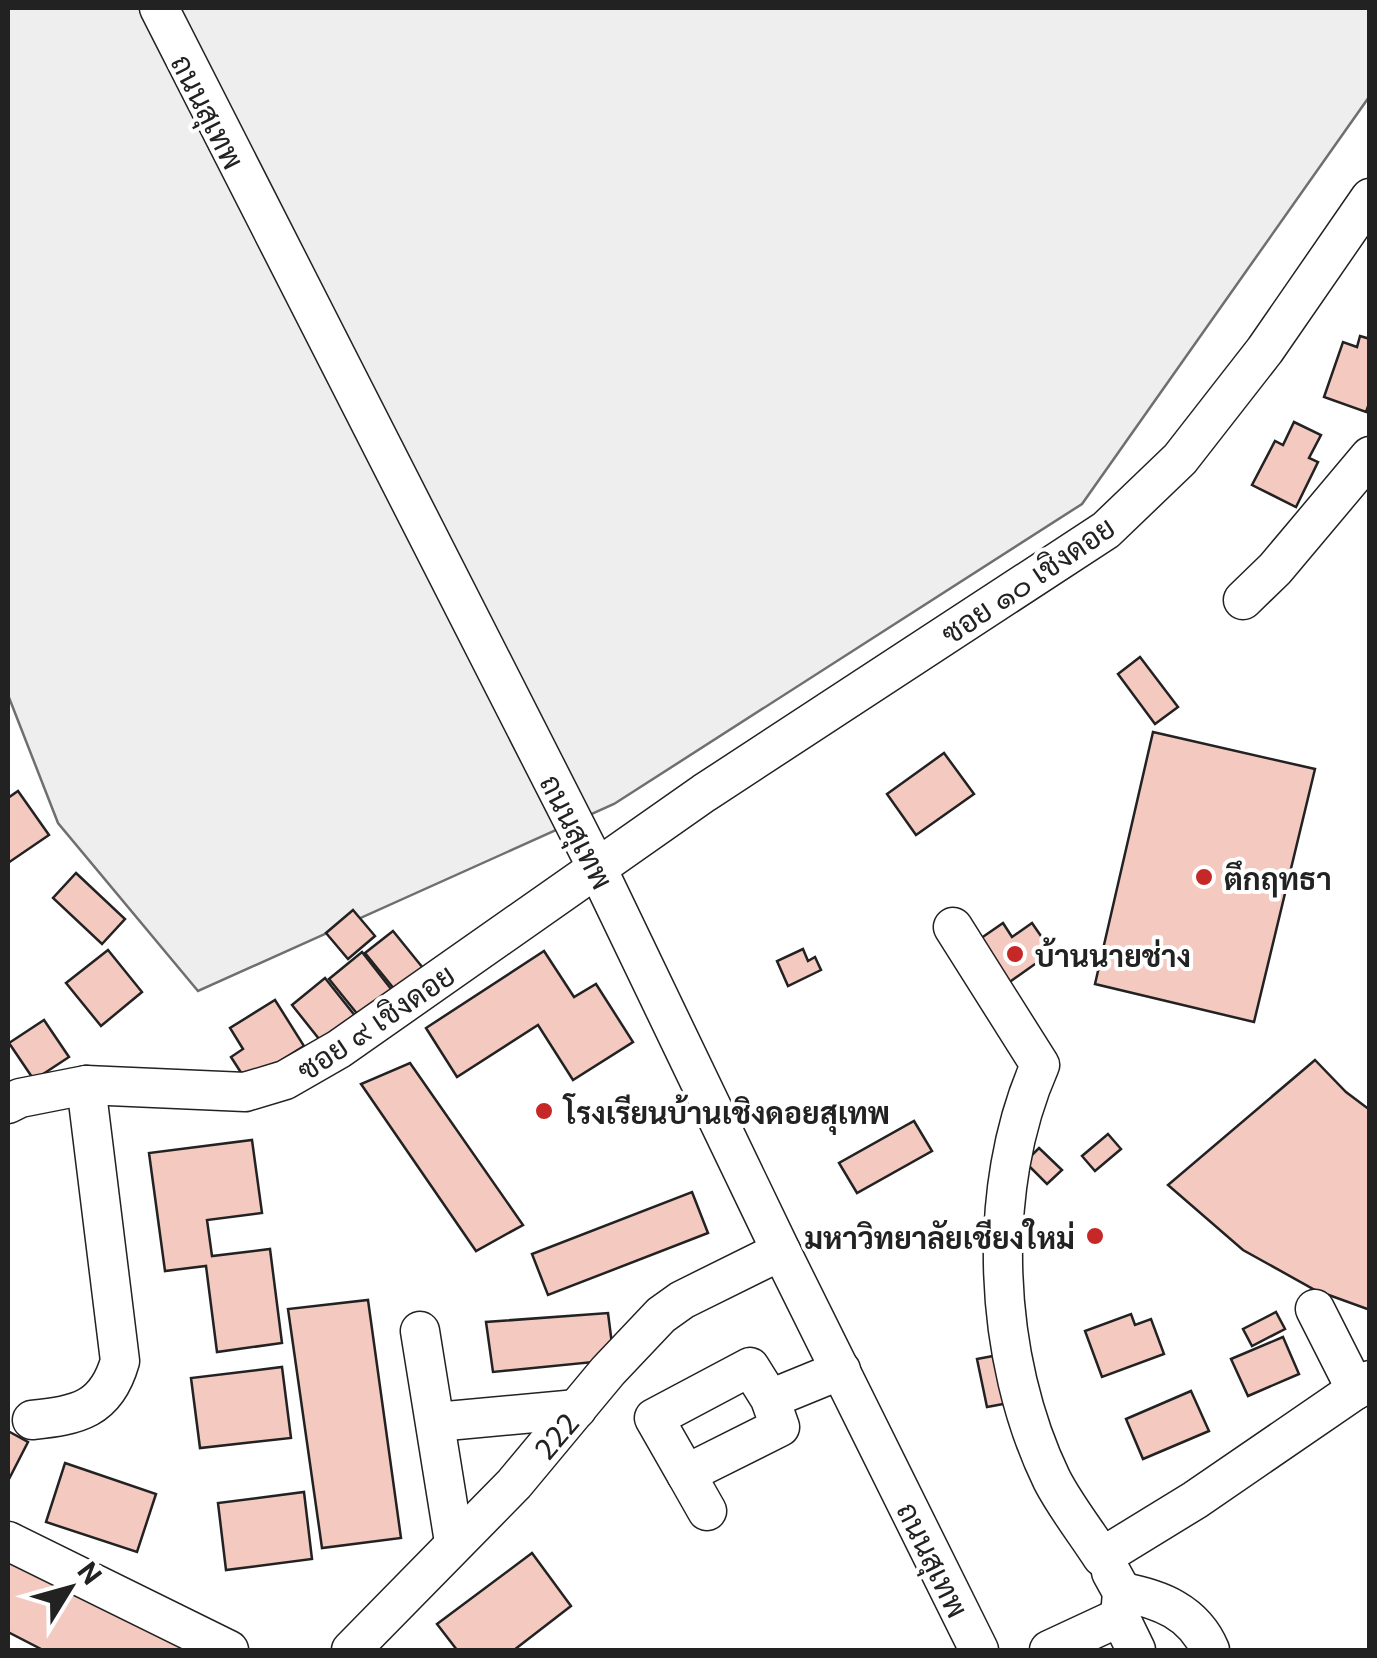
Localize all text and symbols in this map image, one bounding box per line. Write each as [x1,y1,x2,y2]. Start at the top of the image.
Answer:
street label: ถนนสุเทพ [160,47,254,177]
street label: ซอย ๑๐ เชิงดอย [933,506,1121,652]
street label: ถนนสุเทพ [529,767,623,897]
place label: ตึกฤทธา [1224,858,1332,898]
marker: ตึกฤทธา [1193,866,1215,888]
place label: บ้านนายช่าง [1035,935,1191,974]
marker: บ้านนายช่าง [1004,943,1026,965]
street label: ซอย ๙ เชิงดอย [289,954,461,1088]
place label: โรงเรียนบ้านเชิงดอยสุเทพ [562,1092,890,1135]
marker: โรงเรียนบ้านเชิงดอยสุเทพ [533,1100,555,1122]
place label: มหาวิทยาลัยเชียงใหม่ [804,1217,1075,1256]
marker: มหาวิทยาลัยเชียงใหม่ [1084,1225,1106,1247]
street label: 222 [524,1404,586,1466]
street label: ถนนสุเทพ [886,1495,979,1625]
north arrow [20,1538,120,1638]
text: N [71,1553,112,1590]

